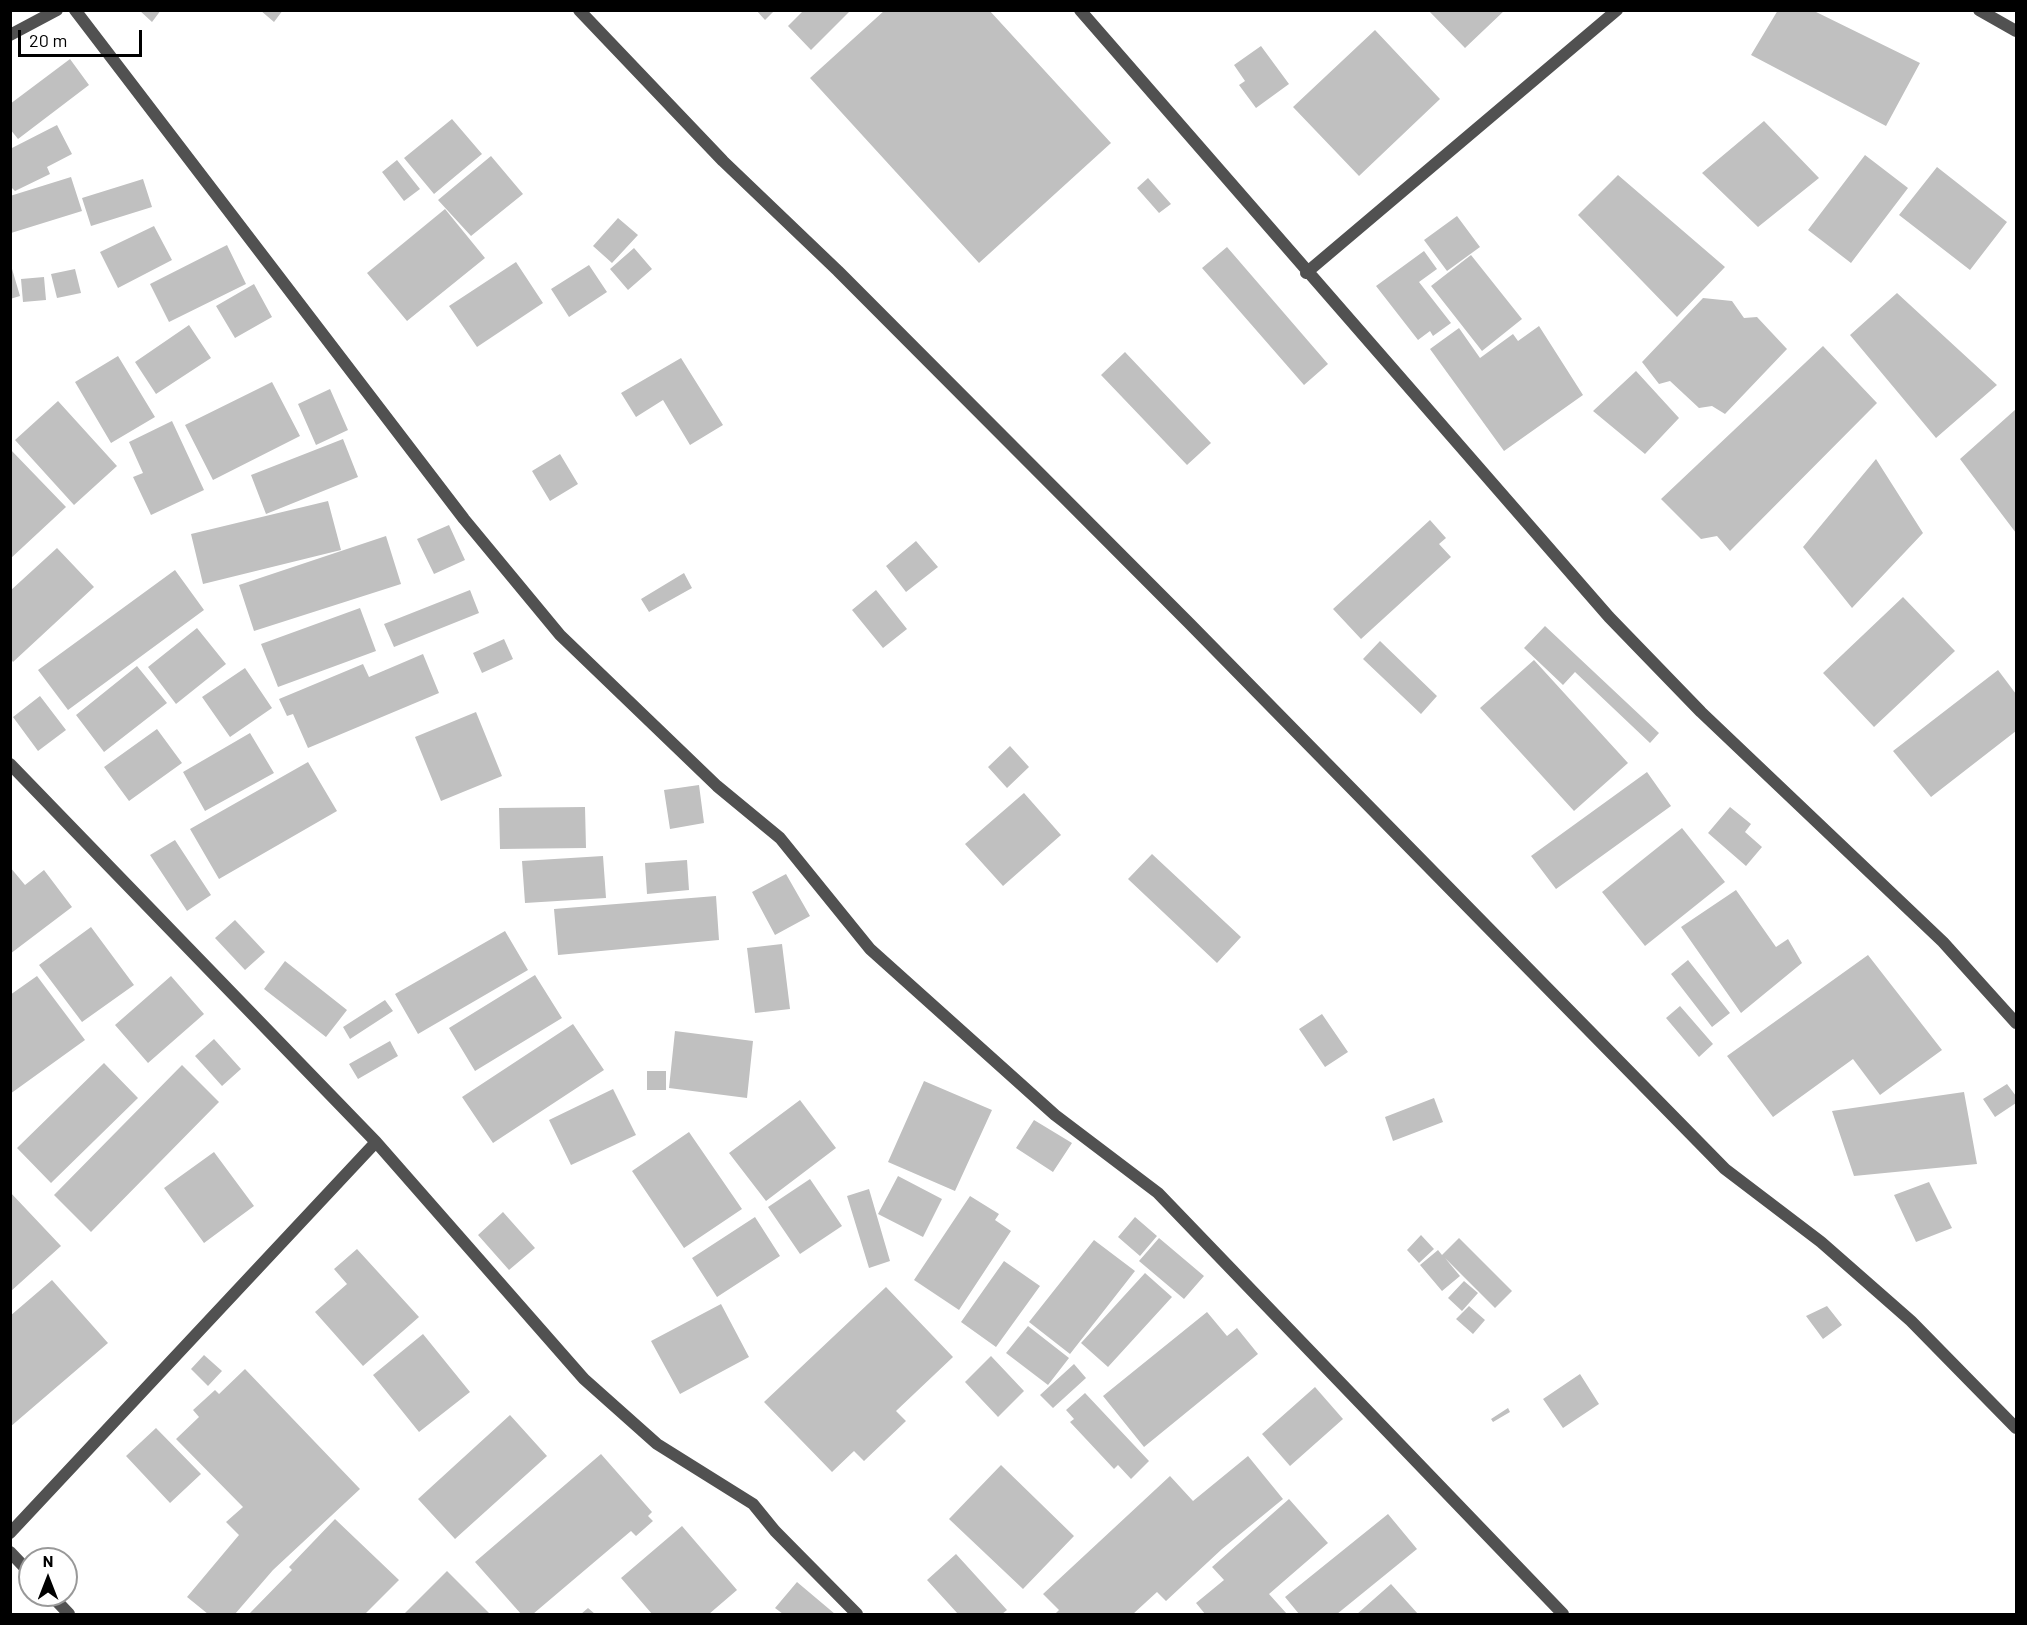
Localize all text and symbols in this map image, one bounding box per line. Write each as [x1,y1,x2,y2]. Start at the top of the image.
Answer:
scale bar [21,18,146,56]
text: 20 m [29,29,67,51]
north arrow [18,1547,78,1607]
text: N [43,1551,53,1570]

